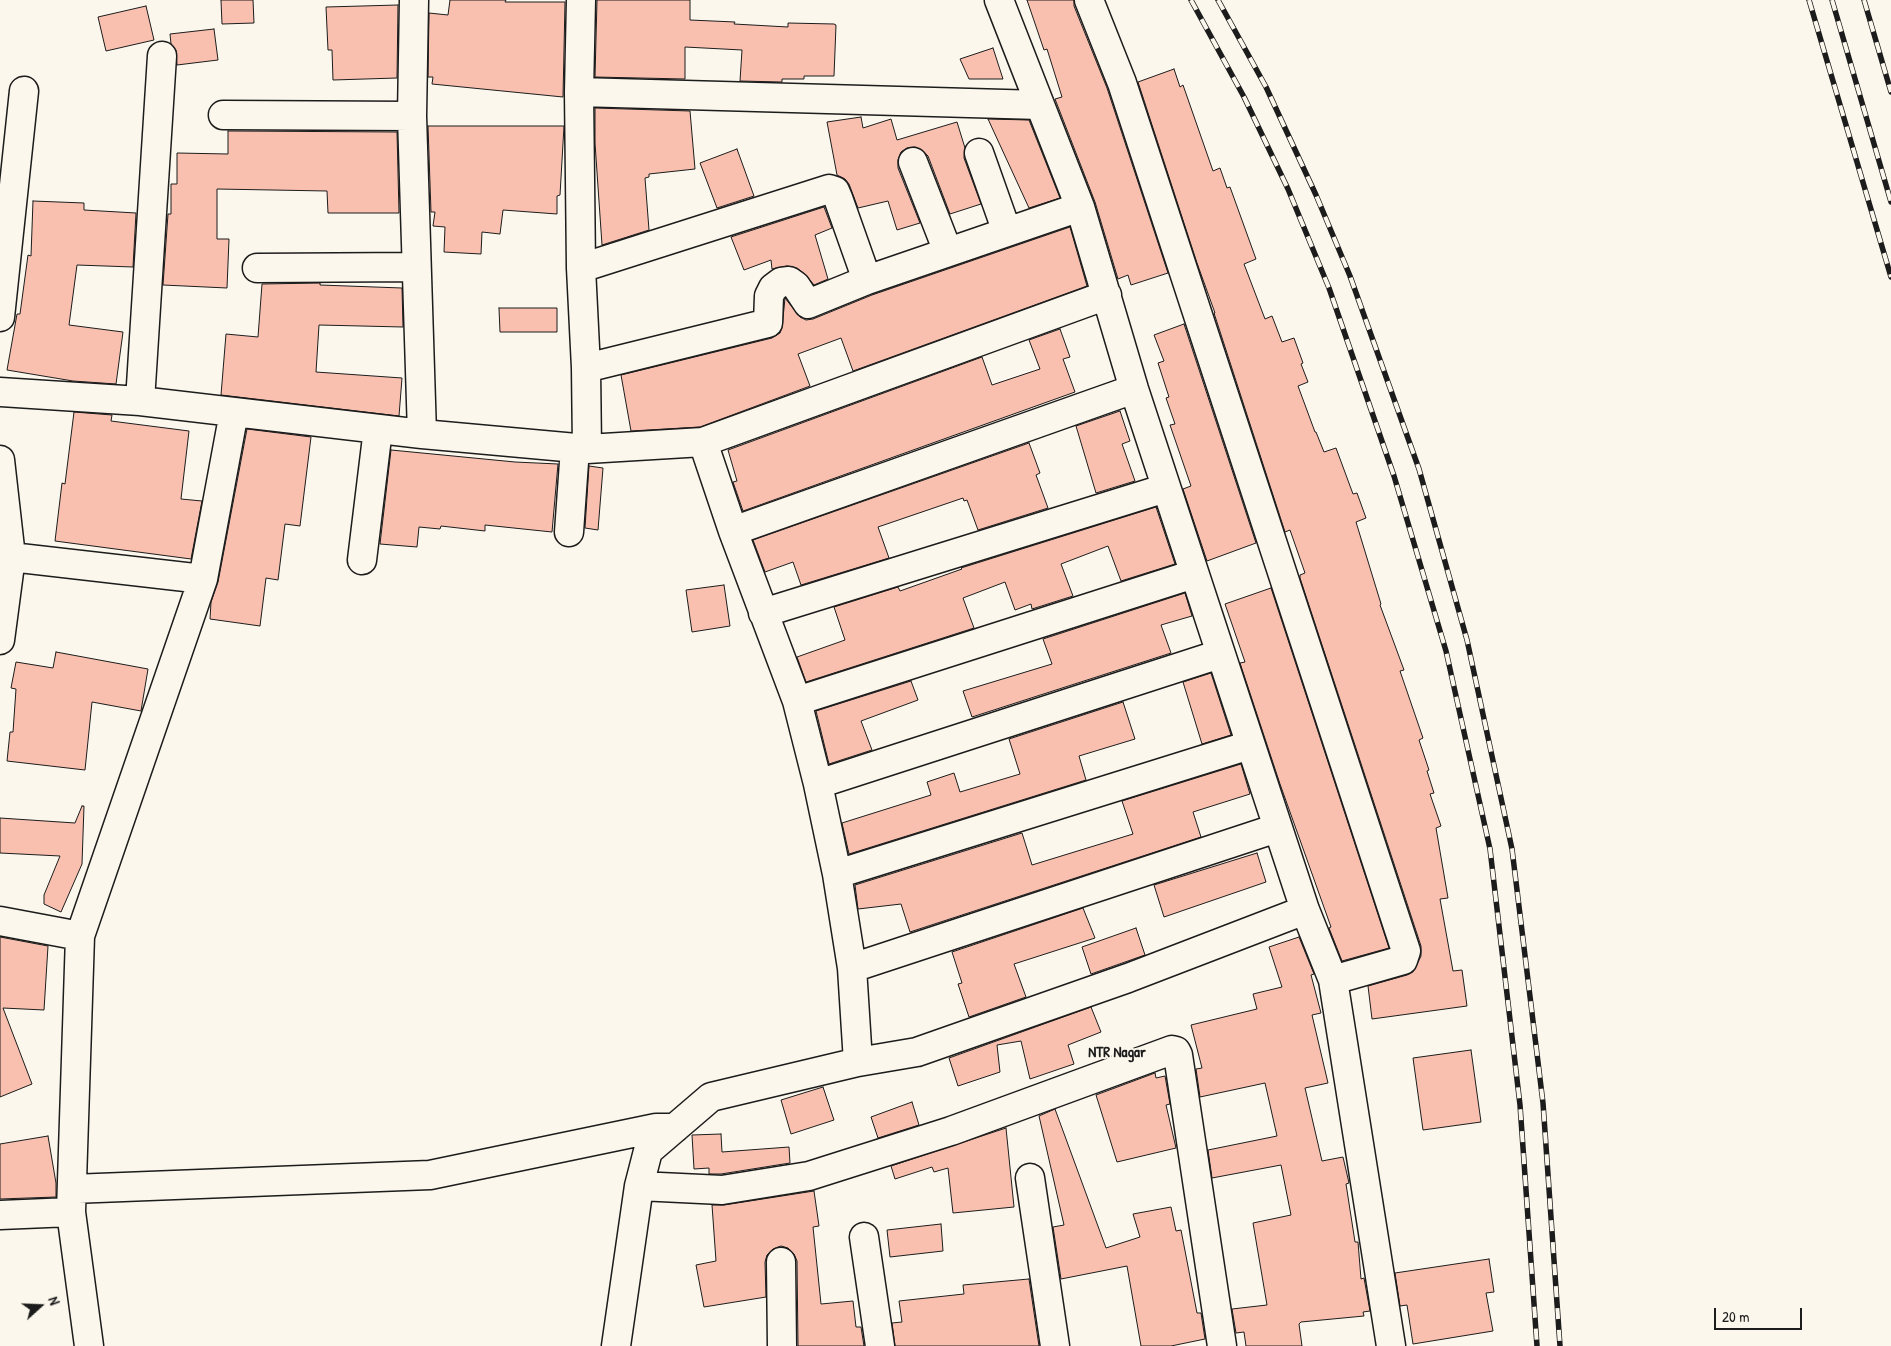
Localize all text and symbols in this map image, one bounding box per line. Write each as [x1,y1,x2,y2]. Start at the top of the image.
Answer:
district label: NTR Nagar [1088,1044,1146,1062]
north arrow [15,1281,65,1331]
text: N [44,1294,65,1307]
scale bar [1716,1298,1804,1330]
text: 20 m [1722,1306,1749,1327]

